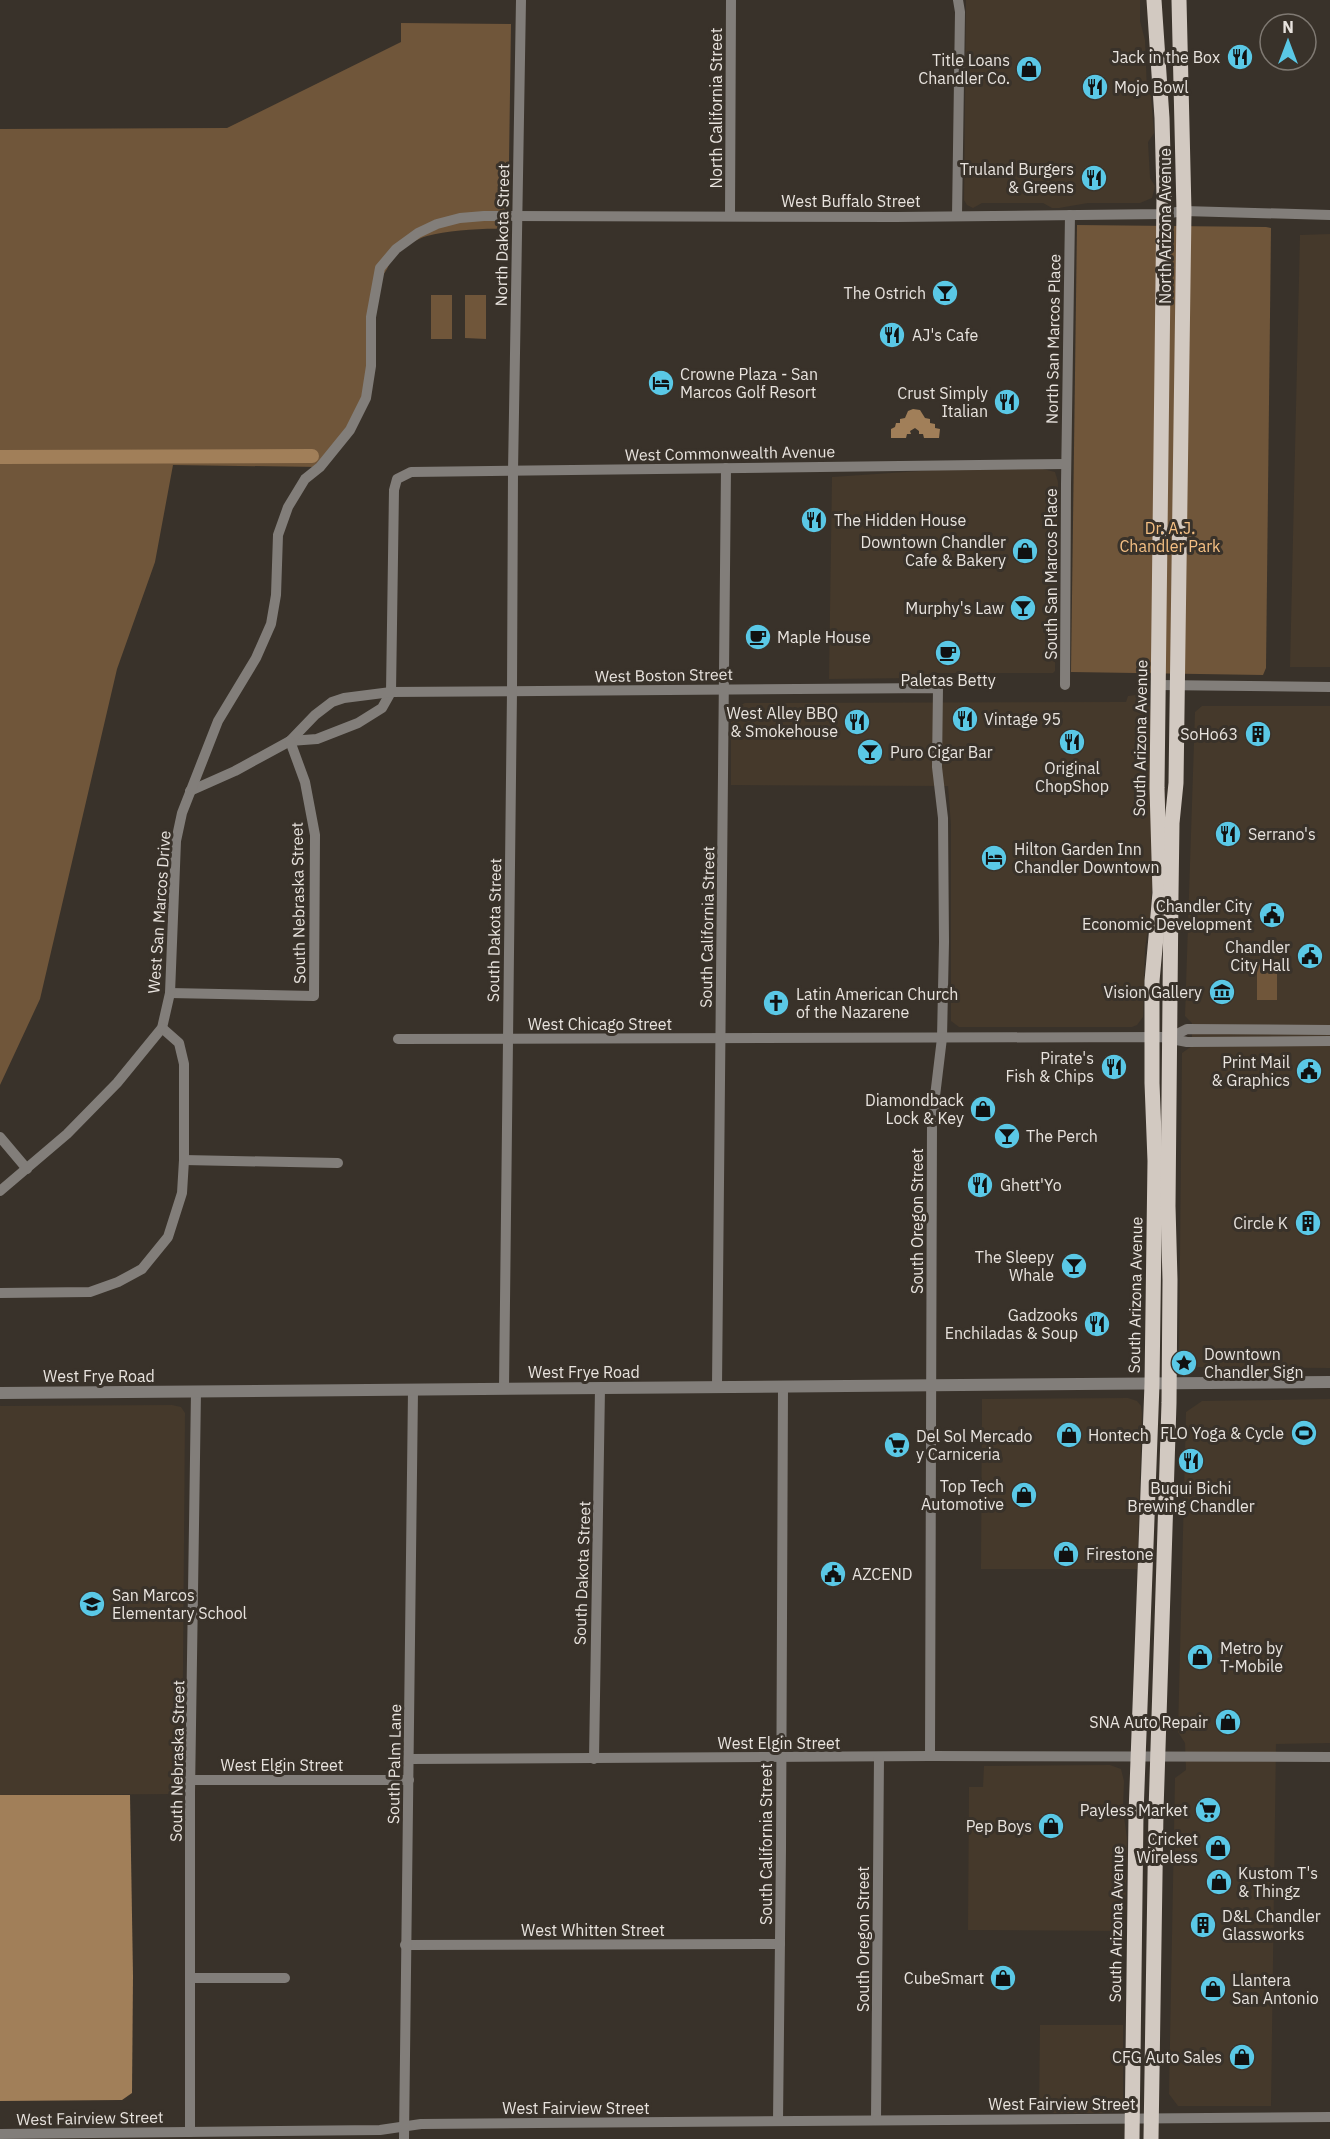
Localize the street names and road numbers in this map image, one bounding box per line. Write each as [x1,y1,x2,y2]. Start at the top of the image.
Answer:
street label: North California Street [706,28,726,188]
street label: North Arizona Avenue [1155,148,1175,304]
street label: North Dakota Street [491,163,513,307]
street label: West Buffalo Street [781,191,921,211]
street label: North San Marcos Place [1042,253,1064,424]
street label: West Commonwealth Avenue [625,441,836,465]
street label: South San Marcos Place [1041,488,1061,660]
street label: South Arizona Avenue [1129,659,1151,817]
street label: West Boston Street [595,664,733,686]
street label: South Nebraska Street [287,822,309,984]
street label: West San Marcos Drive [143,830,175,994]
street label: South California Street [696,846,718,1008]
street label: South Dakota Street [483,858,505,1002]
street label: West Chicago Street [528,1014,672,1034]
street label: South Oregon Street [907,1148,927,1294]
street label: South Arizona Avenue [1124,1216,1146,1374]
street label: West Frye Road [528,1362,640,1382]
street label: West Frye Road [43,1366,155,1386]
street label: South Dakota Street [569,1501,595,1645]
street label: South Nebraska Street [166,1680,188,1842]
street label: South Palm Lane [383,1703,405,1824]
street label: West Elgin Street [718,1733,840,1753]
street label: West Elgin Street [221,1755,343,1775]
street label: South California Street [756,1763,776,1925]
street label: South Arizona Avenue [1105,1845,1127,2003]
street label: South Oregon Street [853,1866,873,2012]
street label: West Whitten Street [521,1920,665,1940]
street label: West Fairview Street [988,2094,1136,2114]
street label: West Fairview Street [502,2098,650,2118]
street label: West Fairview Street [16,2107,164,2129]

